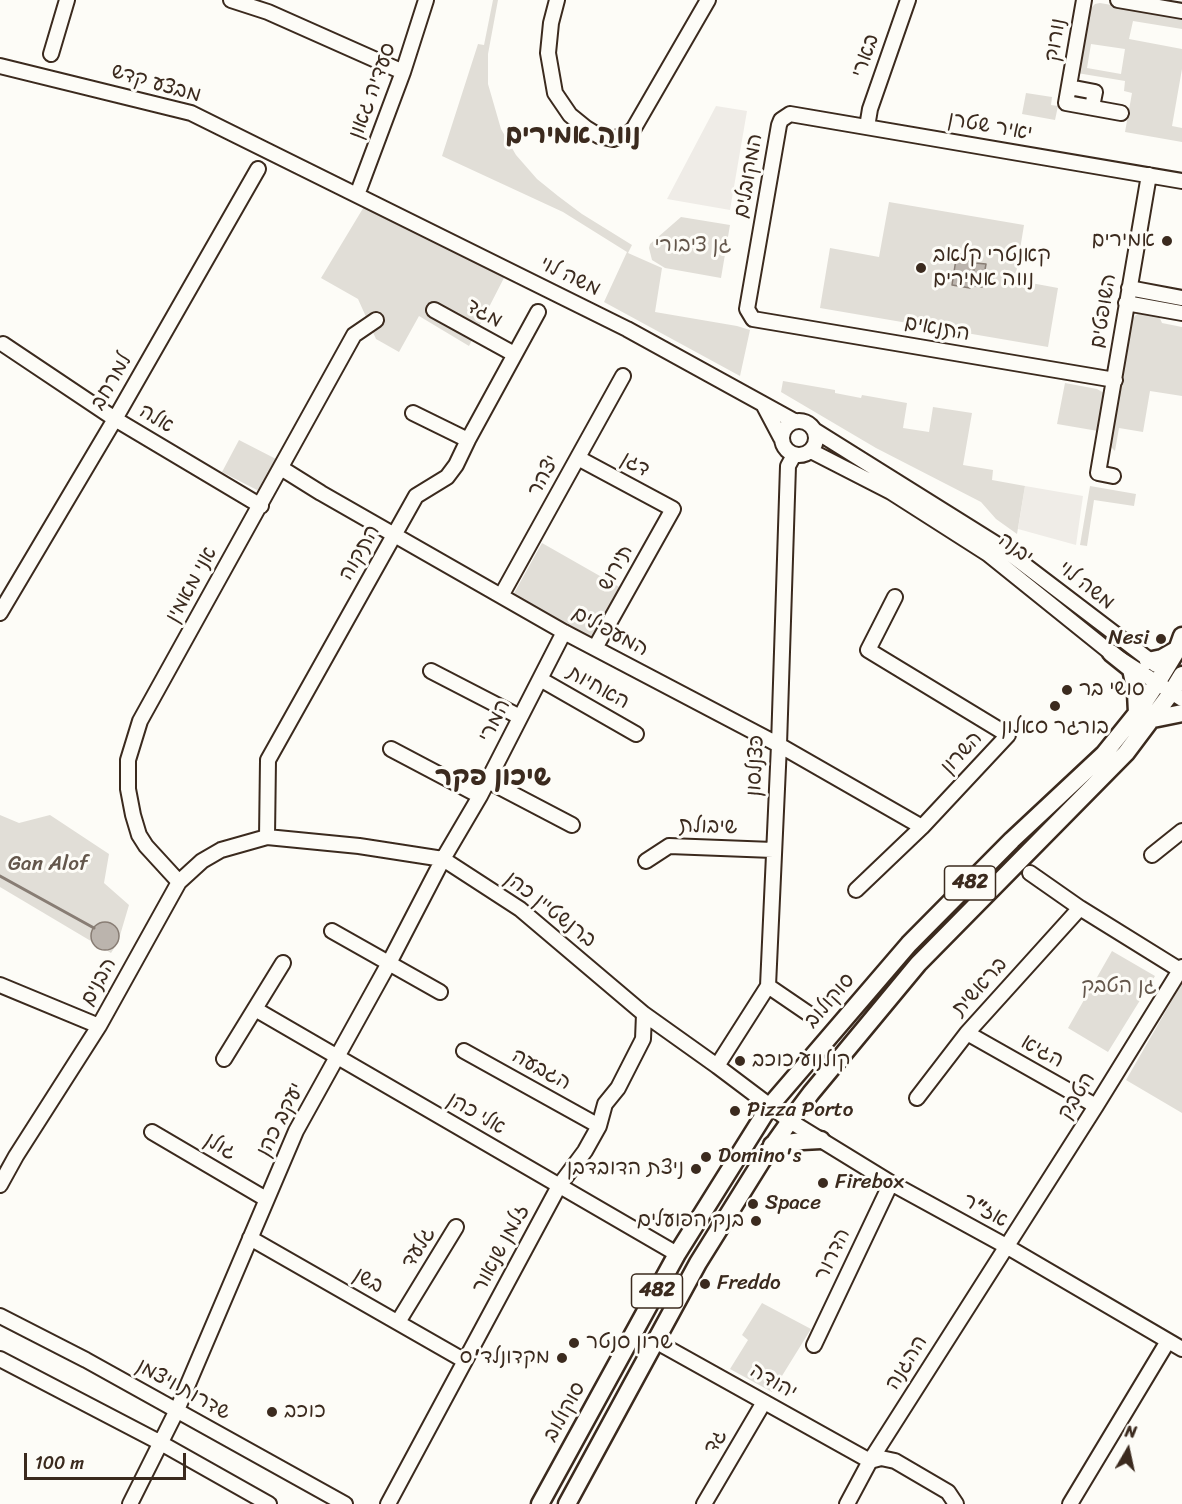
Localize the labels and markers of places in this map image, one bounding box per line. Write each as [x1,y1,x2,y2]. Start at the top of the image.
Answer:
place label: אמירים [1091,228,1155,254]
marker: אמירים [1160,234,1174,248]
place label: קאנטרי קלאב נווה אמירים [933,243,1051,293]
marker: קאנטרי קלאב נווה אמירים [914,261,928,275]
place label: Nesi [1108,626,1149,652]
marker: Nesi [1154,632,1168,646]
place label: סושי בר [1079,677,1145,703]
marker: סושי בר [1060,683,1074,697]
marker: בורגר סאלון [1048,699,1062,713]
place label: בורגר סאלון [1001,715,1109,741]
place label: קולנוע כוכב [752,1048,850,1074]
marker: קולנוע כוכב [733,1054,747,1068]
place label: Pizza Porto [747,1098,853,1124]
marker: Pizza Porto [728,1104,742,1118]
place label: Domino's [718,1144,801,1170]
marker: Domino's [699,1150,713,1164]
place label: ניצת הדובדבן [567,1156,684,1182]
marker: ניצת הדובדבן [689,1162,703,1176]
place label: Firebox [835,1170,904,1196]
marker: Firebox [816,1176,830,1190]
place label: Space [765,1191,821,1217]
marker: Space [746,1197,760,1211]
place label: בנק הפועלים [637,1208,744,1234]
marker: בנק הפועלים [749,1214,763,1228]
place label: Freddo [717,1271,781,1297]
marker: Freddo [698,1277,712,1291]
place label: שרון סנטר [586,1330,673,1356]
marker: שרון סנטר [567,1336,581,1350]
place label: מקדונלד'ס [459,1345,550,1371]
marker: מקדונלד'ס [555,1351,569,1365]
place label: כוכב [284,1399,326,1425]
marker: כוכב [265,1405,279,1419]

